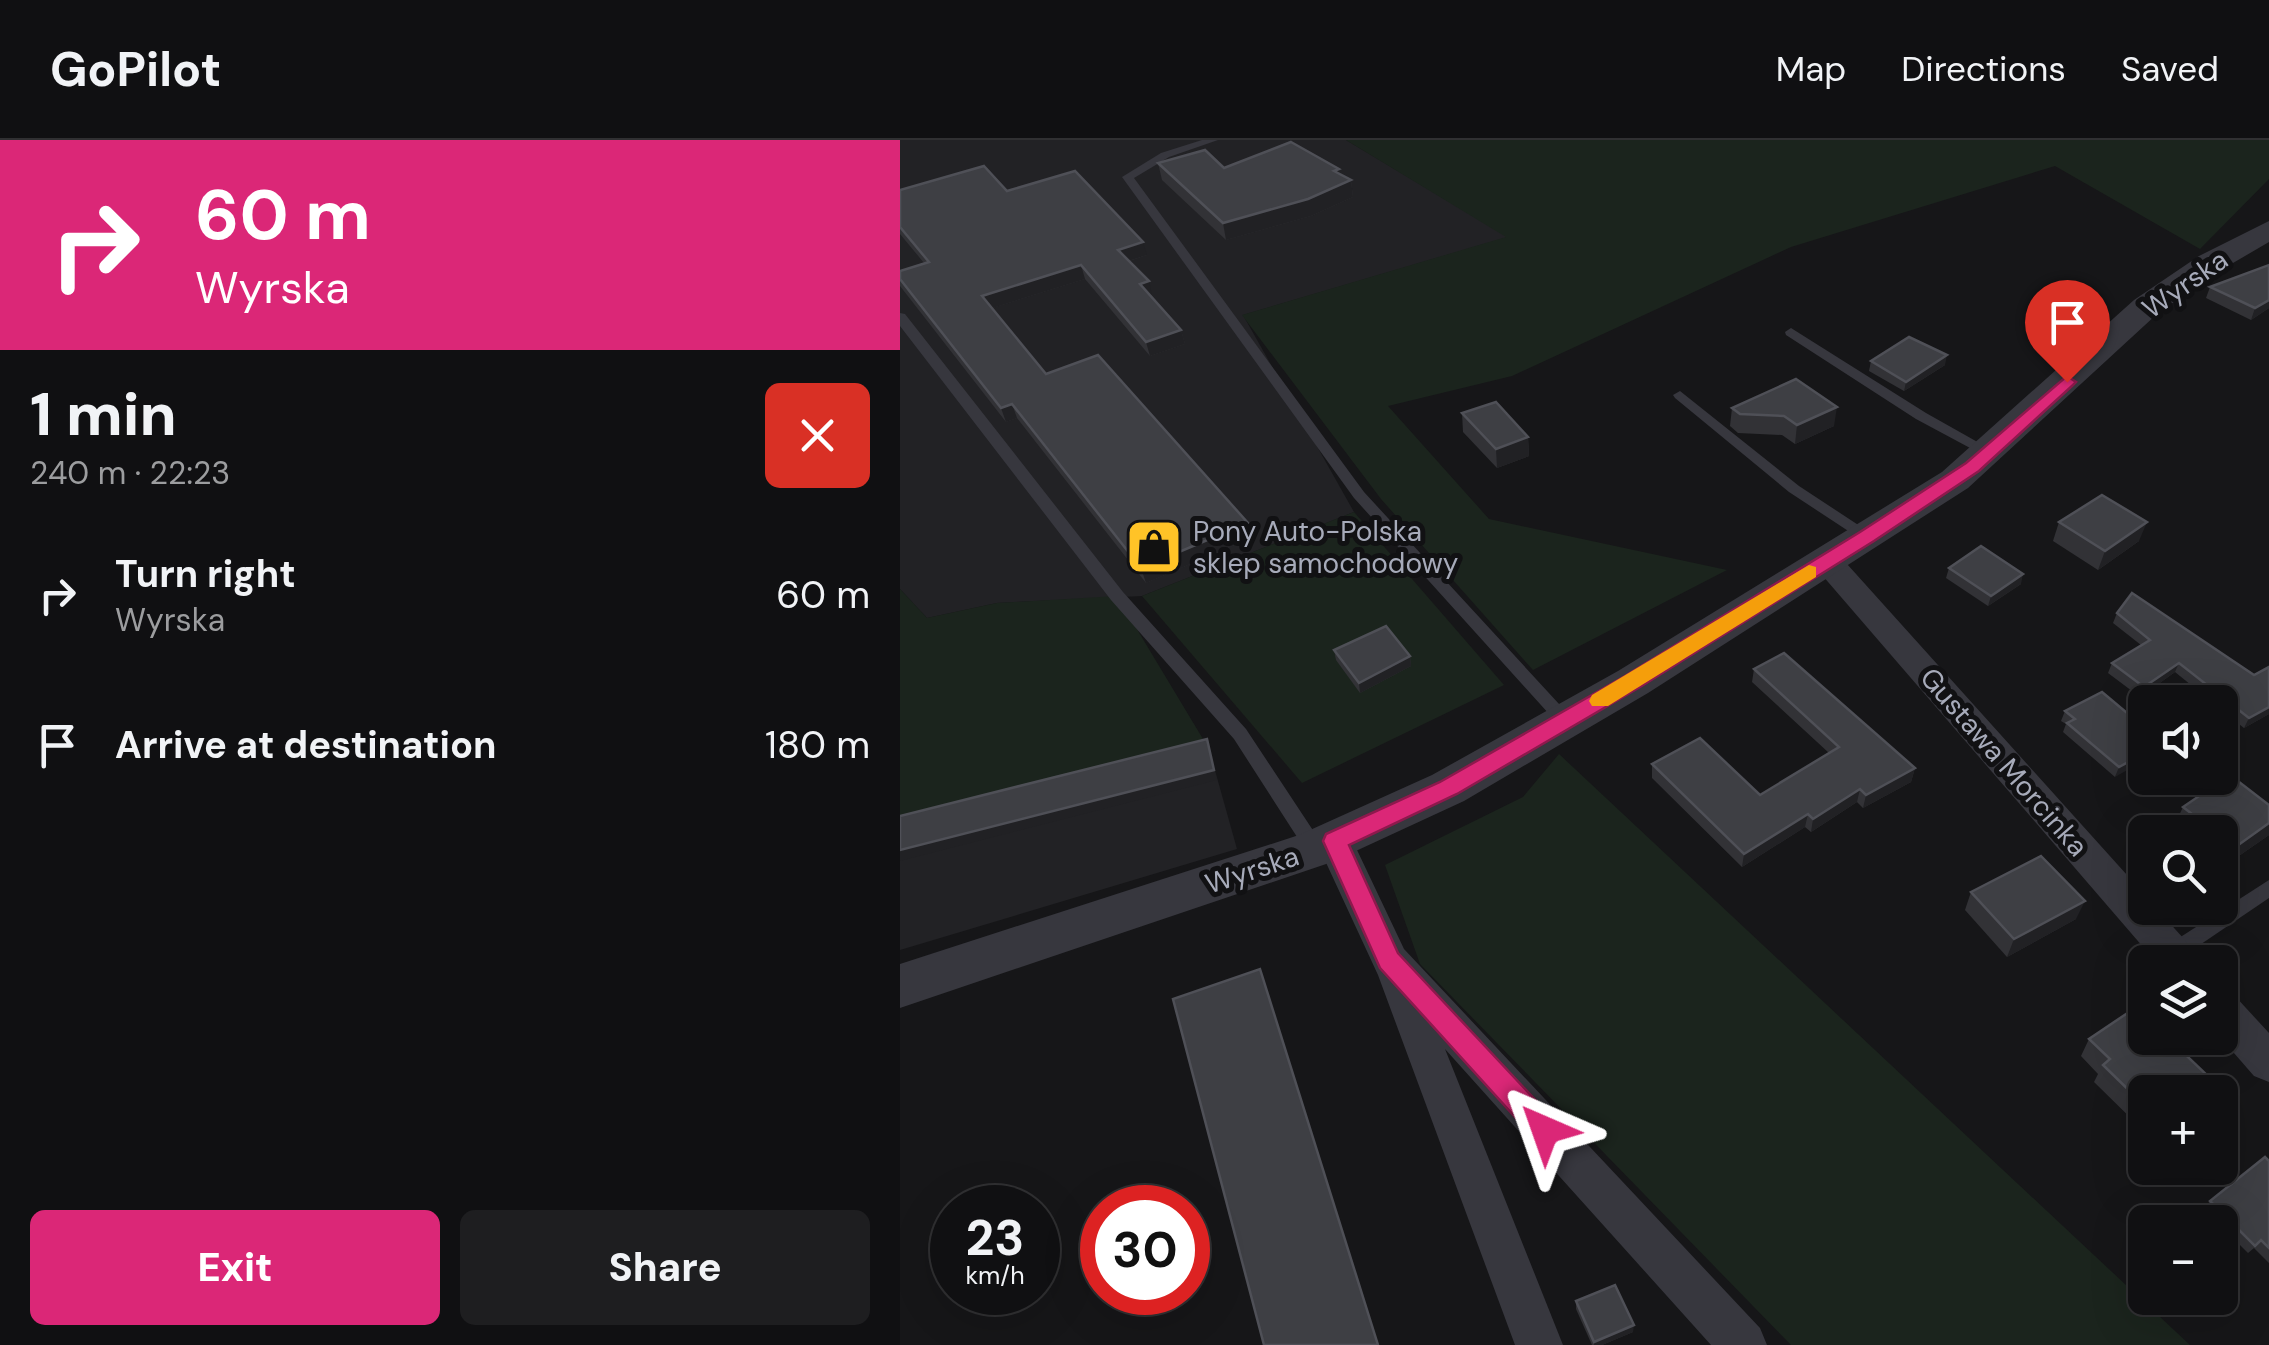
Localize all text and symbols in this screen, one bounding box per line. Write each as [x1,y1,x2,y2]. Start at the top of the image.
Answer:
text: GoPilot [50,38,221,101]
text: Map [1776,46,1846,92]
text: Directions [1901,46,2066,92]
text: Saved [2121,46,2219,92]
text: 60 m [195,170,371,261]
icon: right [30,180,160,310]
street label: Wyrska [2135,241,2235,327]
text: Wyrska [195,258,350,317]
pin [2025,280,2110,383]
icon: arrive [2040,295,2095,350]
text: 1 min [30,375,177,454]
button: close [765,383,870,488]
text: 240 m · 22:23 [30,452,230,494]
place label: Pony Auto-Polska sklep samochodowy [1193,513,1458,582]
shop icon: Pony Auto-Polska sklep samochodowy [1124,517,1184,577]
text: Turn right [115,549,296,599]
icon: right [30,568,85,623]
text: 60 m [776,570,870,620]
text: Wyrska [115,599,225,641]
street label: Gustawa Morcinka [1912,660,2096,864]
map controls [2128,685,2238,1315]
button: sound [2128,685,2238,795]
icon: arrive [30,718,85,773]
text: Arrive at destination [115,720,497,770]
text: 180 m [765,720,870,770]
button: search [2128,815,2238,925]
street label: Wyrska [1200,838,1304,902]
button: layers [2128,945,2238,1055]
button: + [2128,1075,2238,1185]
position arrow [1493,1078,1597,1182]
speed limit sign: 30 [1080,1185,1210,1315]
text: 23 [966,1205,1025,1271]
button: − [2128,1205,2238,1315]
button: Exit [30,1210,440,1325]
button: Share [460,1210,870,1325]
text: km/h [965,1259,1025,1292]

